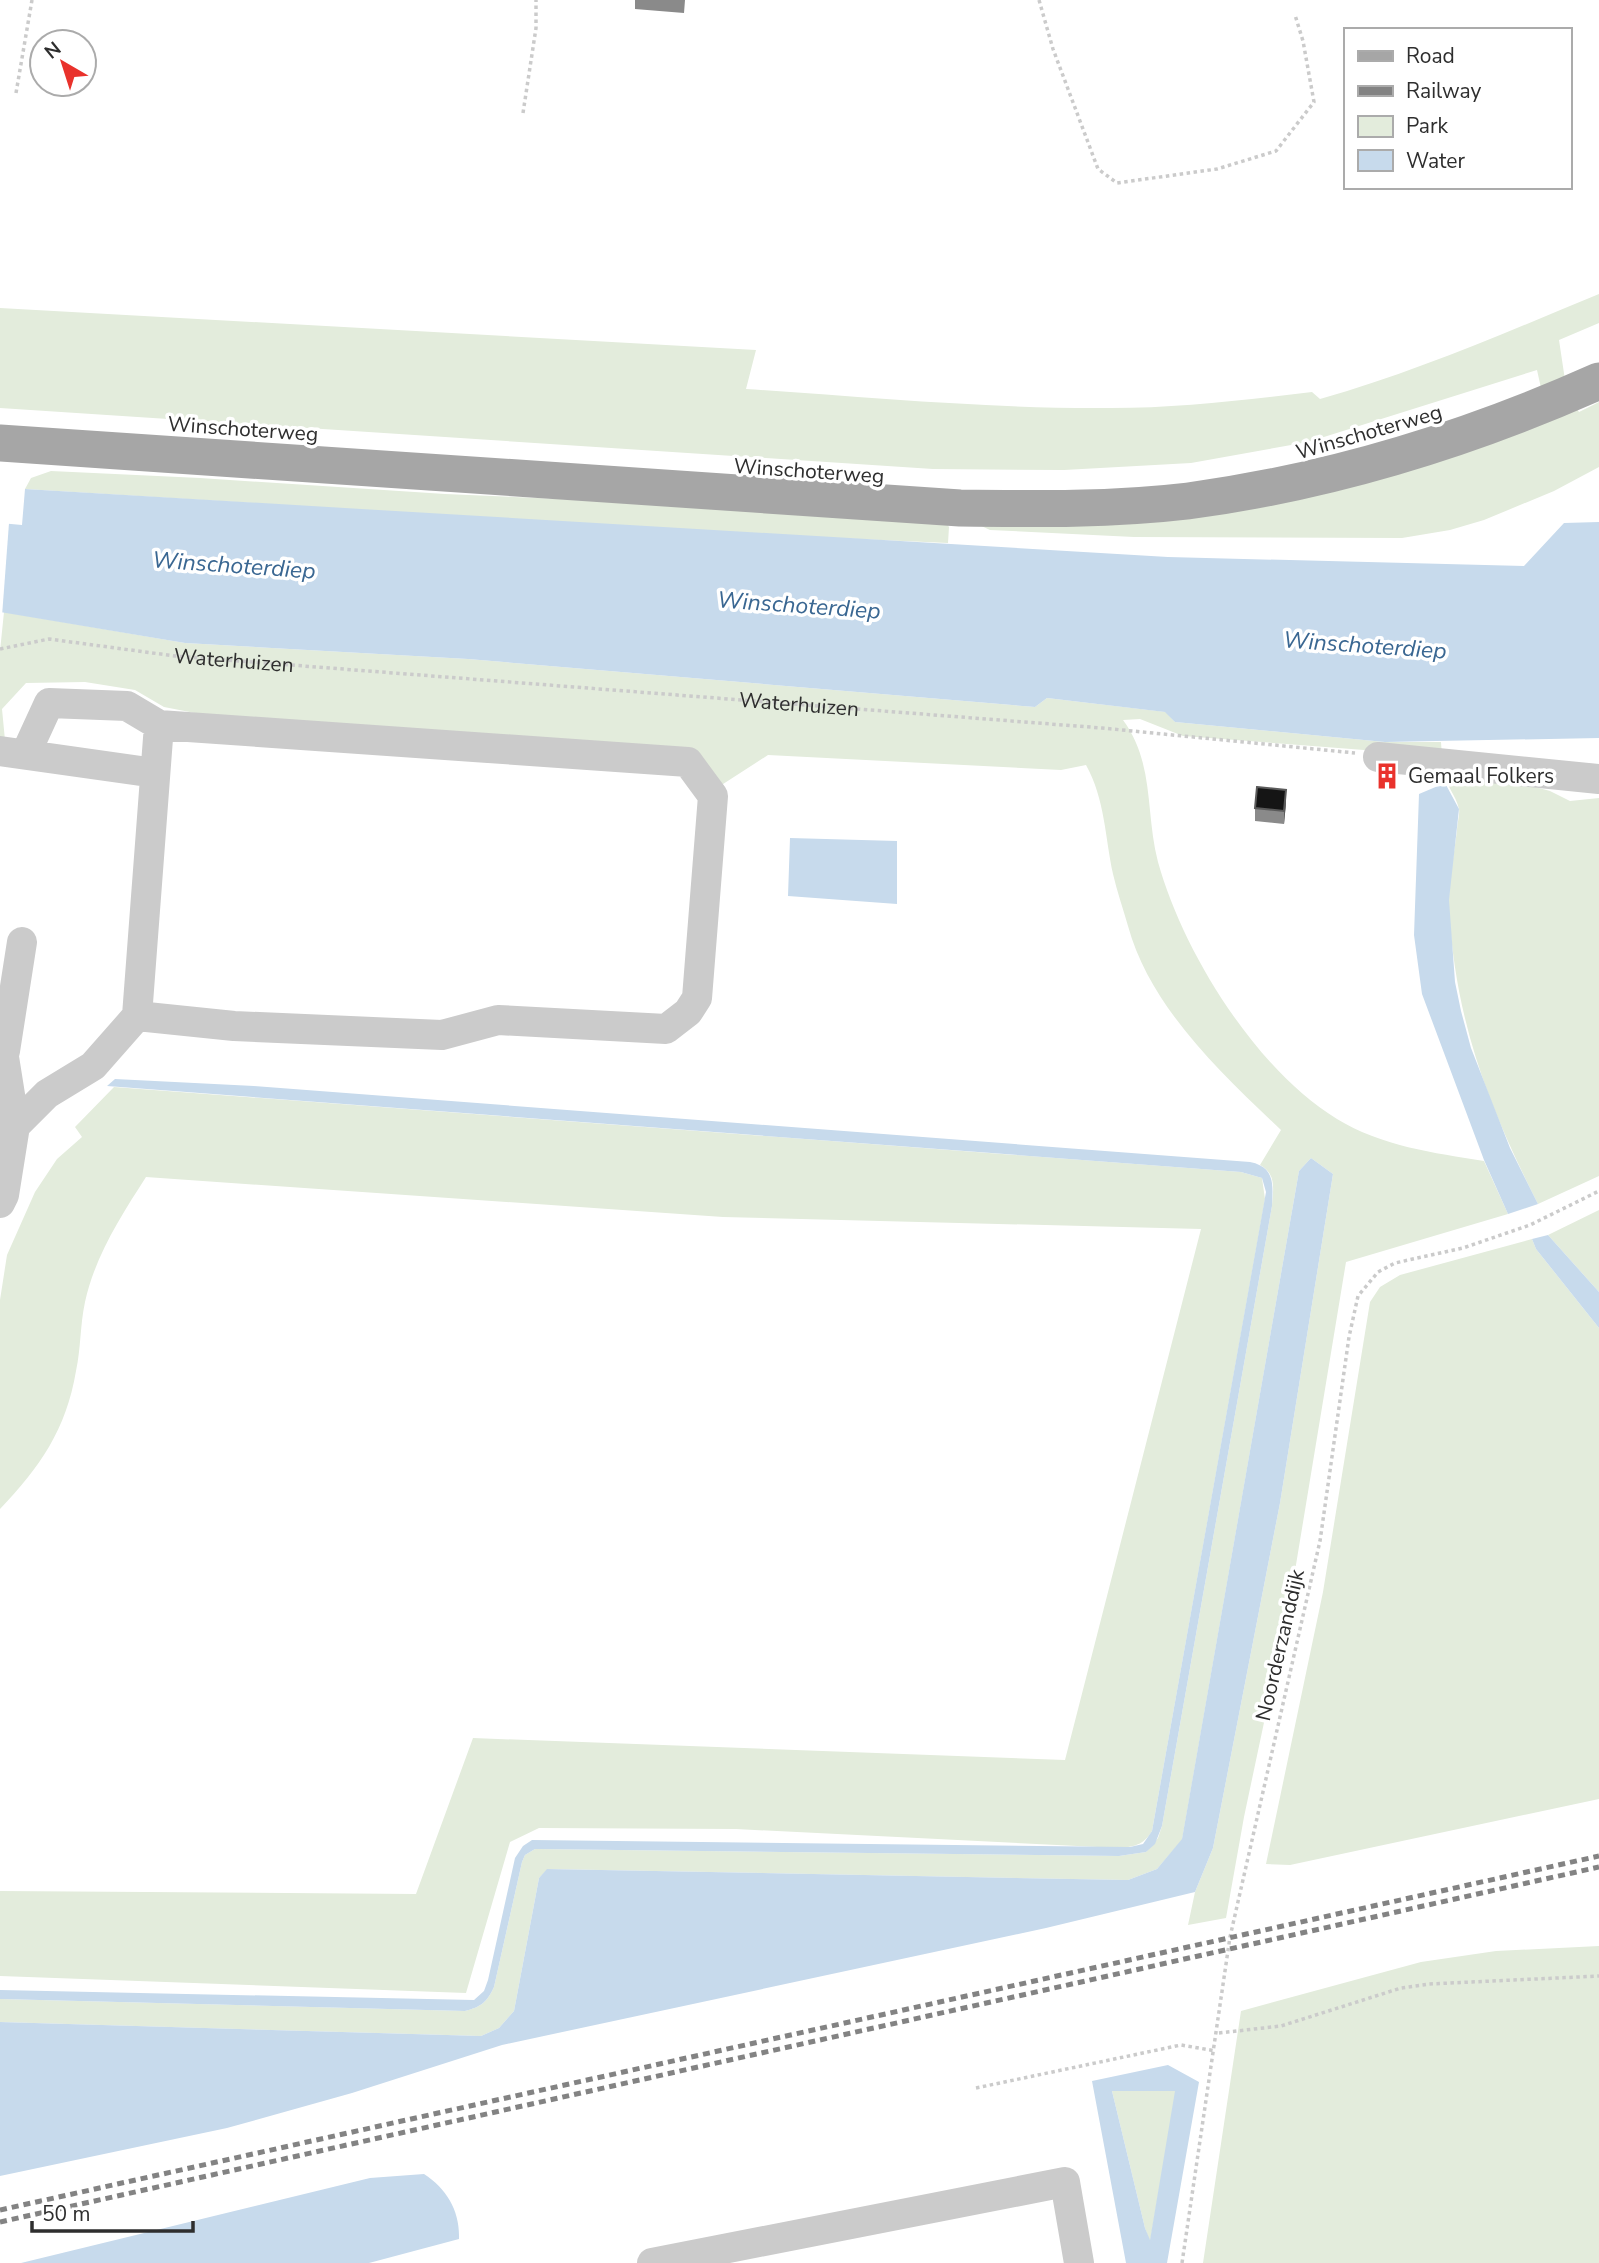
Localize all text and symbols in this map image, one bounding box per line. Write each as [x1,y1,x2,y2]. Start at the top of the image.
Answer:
north arrow [28,28,98,98]
legend [1344,28,1571,189]
text: N [39,36,67,65]
text: Road [1406,42,1455,70]
text: Railway [1406,77,1481,105]
text: Park [1406,112,1448,140]
text: Water [1406,147,1465,175]
street label: Winschoterweg [1293,398,1445,466]
street label: Winschoterweg [167,410,319,448]
street label: Winschoterweg [733,452,885,490]
water label: Winschoterdiep [151,544,317,587]
water label: Winschoterdiep [716,584,882,627]
water label: Winschoterdiep [1282,624,1448,667]
street label: Waterhuizen [173,642,295,679]
street label: Waterhuizen [738,686,860,723]
building icon: Gemaal Folkers [1372,761,1402,791]
place label: Gemaal Folkers [1408,762,1554,790]
street label: Noorderzanddijk [1249,1566,1311,1724]
scale bar [32,2190,192,2234]
text: 50 m [42,2200,91,2228]

